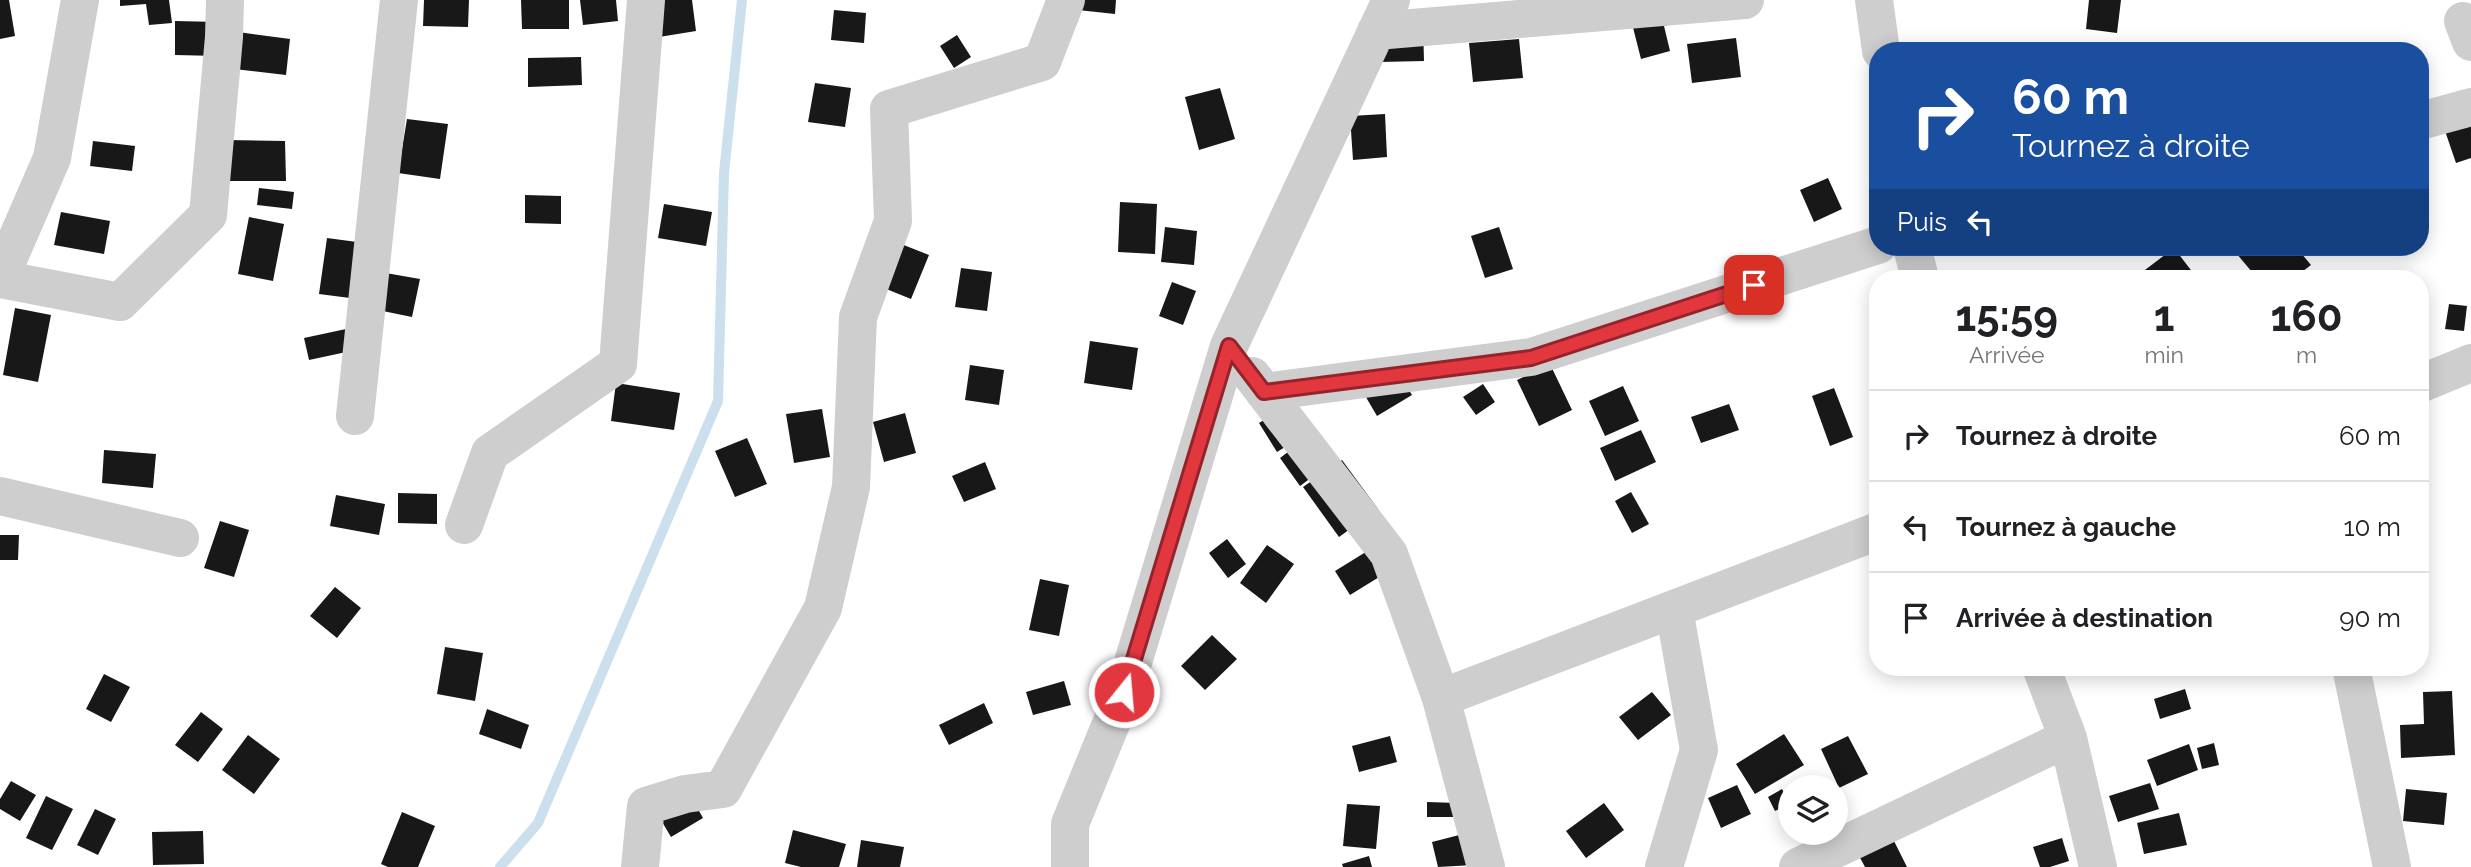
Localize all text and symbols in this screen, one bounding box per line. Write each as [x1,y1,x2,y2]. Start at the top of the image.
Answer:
text: 60 m [2012,68,2129,125]
icon: right [1897,70,1988,161]
text: Tournez à droite [2012,127,2250,164]
icon: left [1961,203,1999,241]
text: Puis [1897,207,1947,237]
pin [1724,255,1784,315]
icon: arrive [1735,266,1773,304]
text: 15:59 [1956,292,2058,341]
text: 1 [2154,292,2175,341]
text: 160 [2270,292,2343,341]
text: Arrivée [1969,341,2044,368]
text: min [2144,341,2184,368]
text: m [2296,341,2317,368]
icon: right [1897,417,1935,455]
text: Tournez à droite [1956,421,2157,451]
text: 60 m [2339,421,2401,451]
icon: left [1897,508,1935,546]
text: Tournez à gauche [1956,512,2176,542]
text: 10 m [2343,512,2401,542]
icon: arrive [1897,599,1935,637]
text: Arrivée à destination [1956,603,2213,633]
text: 90 m [2339,603,2401,633]
position arrow [1087,655,1161,729]
map controls [1778,775,1848,845]
button: layers [1778,775,1848,845]

